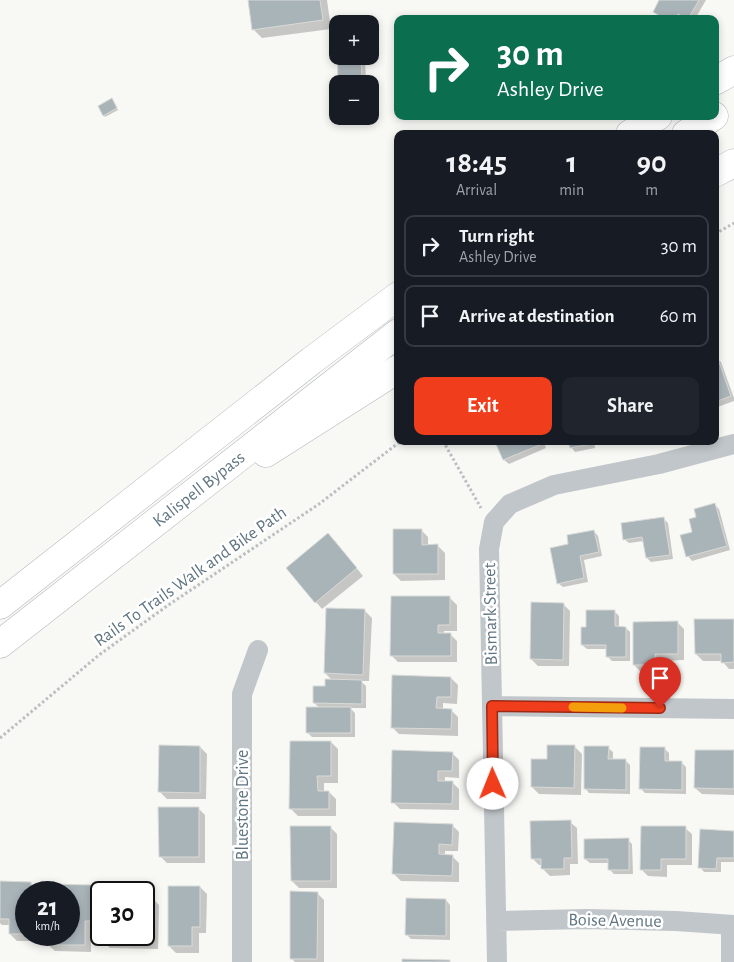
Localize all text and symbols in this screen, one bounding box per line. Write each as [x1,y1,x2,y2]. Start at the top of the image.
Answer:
map controls [329,15,379,125]
button: + [329,15,379,65]
icon: right [414,35,479,100]
text: 30 m [497,37,564,72]
button: − [329,75,379,125]
text: Ashley Drive [497,78,604,100]
text: 18:45 [446,148,507,178]
text: 1 [566,148,577,178]
text: 90 [636,148,667,178]
text: Arrival [456,182,497,198]
text: min [559,182,584,198]
text: m [645,182,658,198]
text: Turn right [459,227,534,246]
icon: right [416,232,444,260]
text: 30 m [661,237,697,256]
text: Ashley Drive [459,249,537,265]
icon: arrive [416,302,444,330]
text: Arrive at destination [459,307,615,326]
text: 60 m [660,307,697,326]
button: Exit [414,377,552,435]
button: Share [562,377,699,435]
street label: Kalispell Bypass [150,448,248,531]
street label: Rails To Trails Walk and Bike Path [91,503,290,650]
street label: Bismark Street [481,562,501,665]
pin [639,657,681,708]
icon: arrive [646,664,674,692]
street label: Bluestone Drive [234,750,252,860]
position arrow [466,757,518,809]
speed limit sign: 30 [90,881,155,946]
text: 21 [37,895,58,920]
street label: Boise Avenue [568,911,662,931]
text: km/h [35,920,60,932]

